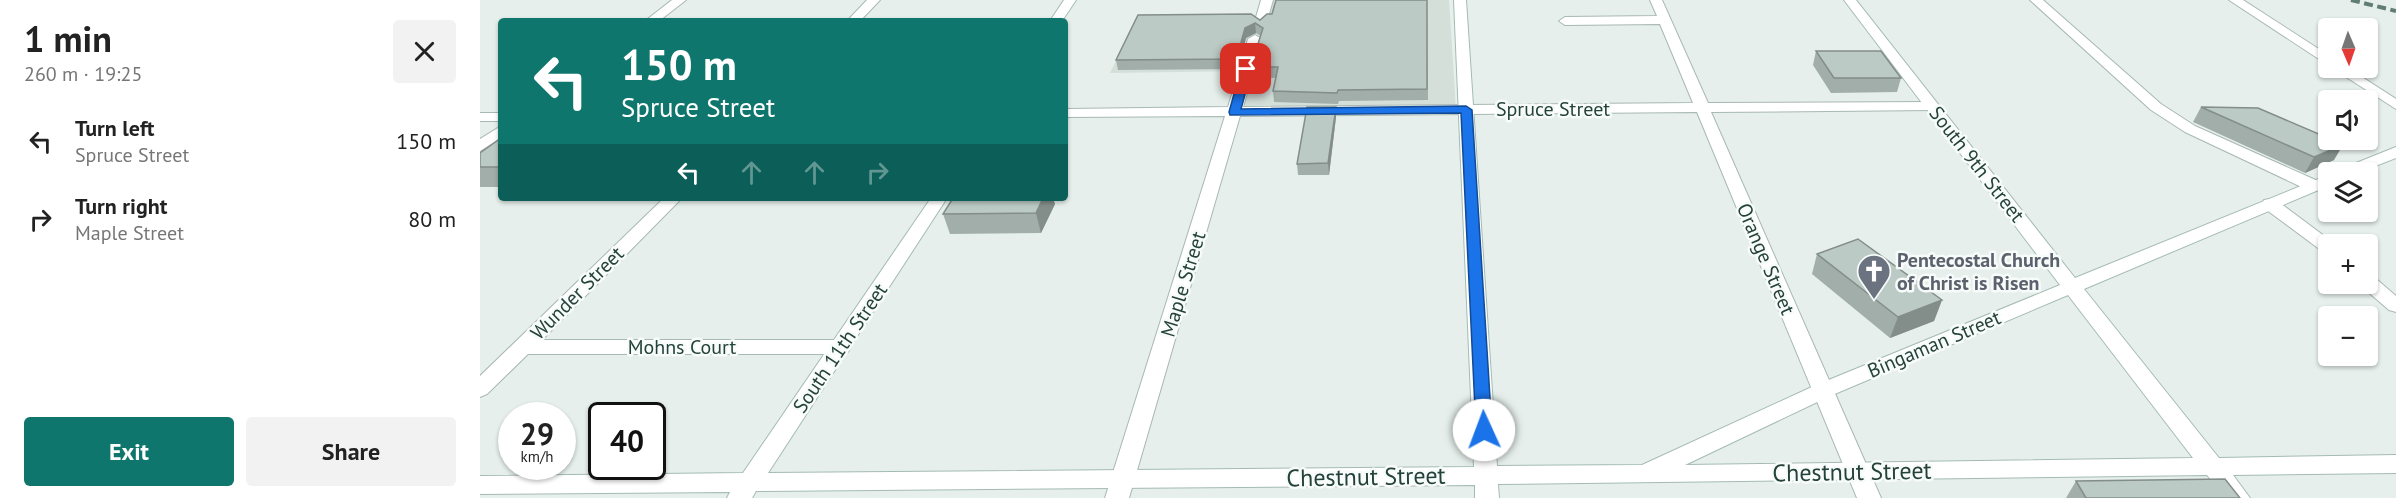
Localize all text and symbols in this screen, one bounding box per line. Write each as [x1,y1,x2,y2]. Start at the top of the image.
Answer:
text: 1 min [24,15,112,62]
north arrow [2318,18,2378,78]
map controls [2318,18,2378,366]
button: close [393,20,456,83]
text: 150 m [621,37,737,92]
icon: left [522,42,600,120]
pin [1220,43,1271,94]
icon: arrive [1229,52,1262,85]
text: 260 m · 19:25 [24,61,142,87]
text: Spruce Street [621,90,775,124]
button: sound [2318,90,2378,150]
street label: Spruce Street [1496,96,1610,122]
street label: South 9th Street [1924,101,2031,227]
text: Turn left [75,114,155,142]
icon: left [24,125,57,158]
text: 150 m [396,127,456,155]
text: Spruce Street [75,142,189,168]
icon: left [672,156,705,189]
icon: ahead [735,156,768,189]
icon: ahead [798,156,831,189]
icon: right [861,156,894,189]
button: layers [2318,162,2378,222]
text: Turn right [75,192,167,220]
street label: Orange Street [1731,199,1801,319]
icon: right [24,203,57,236]
text: 80 m [408,205,456,233]
text: Maple Street [75,220,184,246]
street label: Maple Street [1155,228,1211,340]
button: + [2318,234,2378,294]
street label: Wunder Street [525,241,629,345]
place label: Pentecostal Church of Christ is Risen [1897,247,2060,296]
church icon: Pentecostal Church of Christ is Risen [1856,253,1892,300]
street label: South 11th Street [787,278,893,418]
street label: Bingaman Street [1863,304,2005,384]
button: − [2318,306,2378,366]
street label: Mohns Court [628,334,737,360]
position arrow [1452,398,1516,462]
speed limit sign: 40 [588,402,666,480]
text: 29 [520,414,554,453]
button: Exit [24,417,234,486]
button: Share [246,417,456,486]
text: km/h [521,447,553,466]
street label: Chestnut Street [1772,455,1932,488]
street label: Chestnut Street [1286,460,1446,493]

